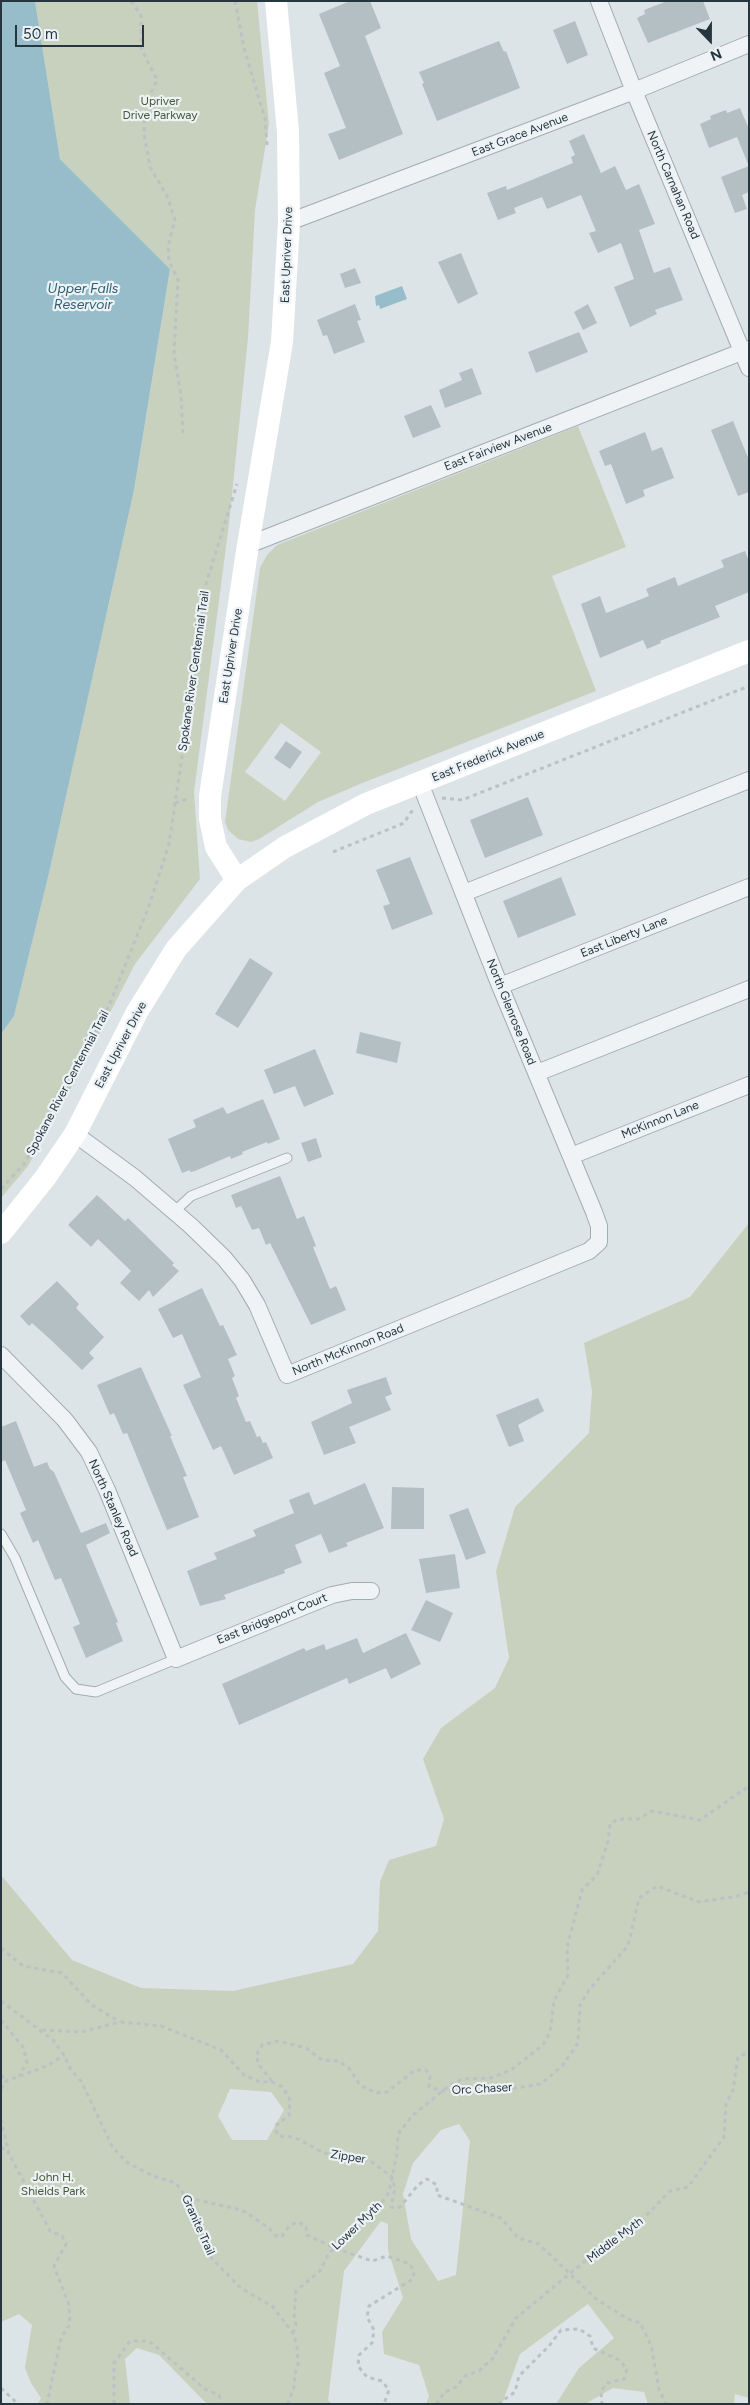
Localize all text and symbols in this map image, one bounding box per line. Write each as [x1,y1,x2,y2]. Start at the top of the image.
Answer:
scale bar [18,15,146,47]
north arrow [685,15,735,65]
text: 50 m [23,25,58,43]
text: N [708,44,724,64]
park label: Upriver Drive Parkway [122,94,198,122]
street label: East Grace Avenue [470,110,570,160]
street label: North Carnahan Road [644,129,702,241]
street label: East Upriver Drive [278,207,296,303]
water label: Upper Falls Reservoir [48,281,118,314]
street label: East Fairview Avenue [442,420,554,474]
street label: Spokane River Centennial Trail [176,590,212,752]
street label: East Upriver Drive [216,607,246,705]
street label: East Frederick Avenue [430,727,546,785]
street label: East Liberty Lane [578,913,670,961]
street label: North Glenrose Road [483,957,539,1067]
street label: East Upriver Drive [92,999,150,1091]
street label: Spokane River Centennial Trail [24,1008,112,1158]
street label: McKinnon Lane [619,1098,701,1142]
street label: North McKinnon Road [290,1321,406,1379]
street label: North Stanley Road [85,1457,141,1559]
street label: East Bridgeport Court [215,1590,329,1648]
street label: Orc Chaser [451,2080,513,2098]
street label: Zipper [329,2147,367,2167]
park label: John H. Shields Park [21,2170,85,2198]
street label: Granite Trail [178,2193,218,2257]
street label: Lower Myth [329,2199,385,2253]
street label: Middle Myth [584,2214,646,2266]

